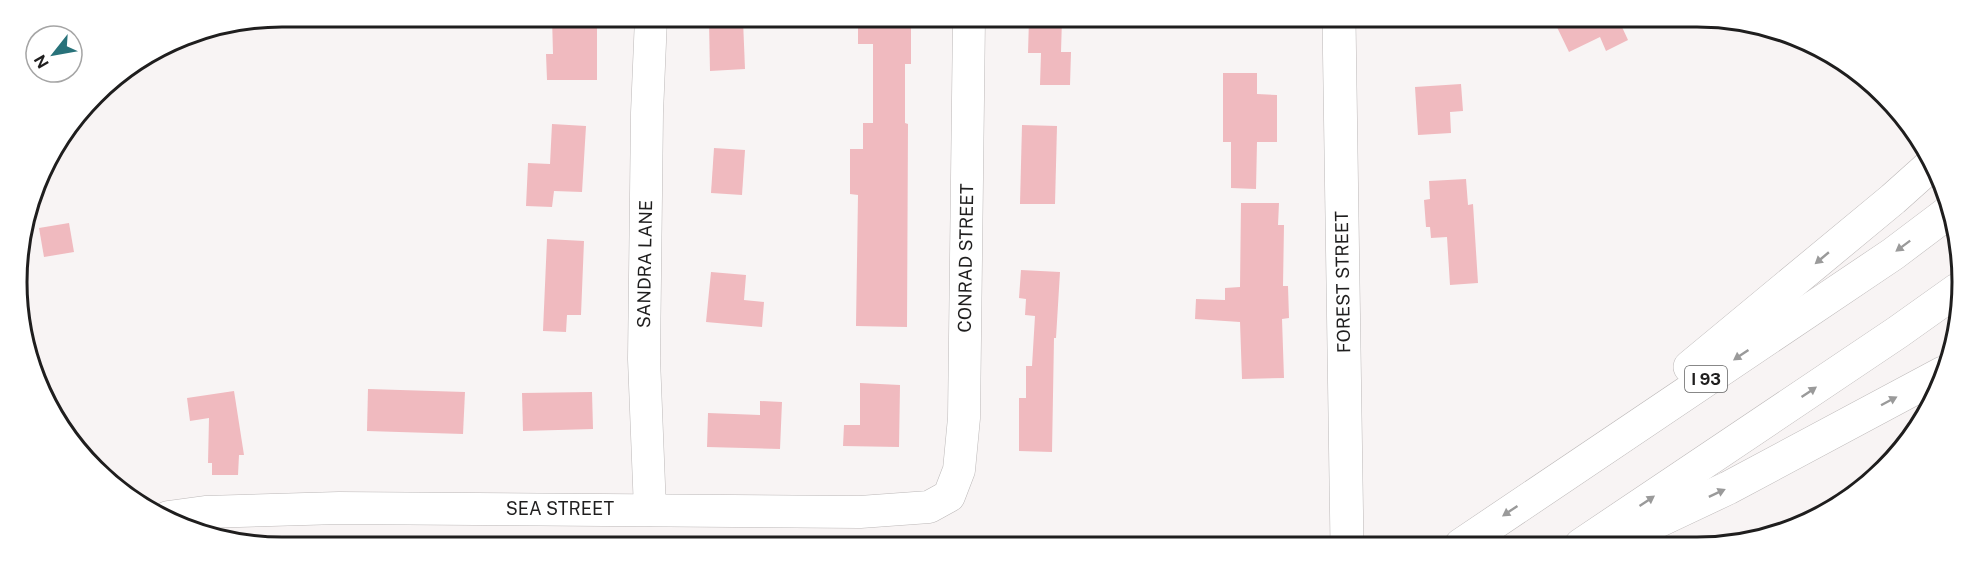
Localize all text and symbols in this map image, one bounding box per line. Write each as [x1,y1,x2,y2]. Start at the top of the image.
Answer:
north arrow [24,24,84,84]
text: N [30,51,53,72]
street label: CONRAD STREET [954,183,977,333]
street label: SANDRA LANE [633,200,656,328]
street label: FOREST STREET [1331,210,1354,353]
one-way arrow [1895,240,1910,252]
one-way arrow [1815,251,1830,264]
one-way arrow [1733,349,1749,360]
road number: I 93 [1685,366,1727,392]
one-way arrow [1801,386,1817,398]
one-way arrow [1881,396,1898,406]
one-way arrow [1709,489,1726,498]
one-way arrow [1639,495,1655,507]
street label: SEA STREET [506,498,614,519]
one-way arrow [1502,505,1518,517]

